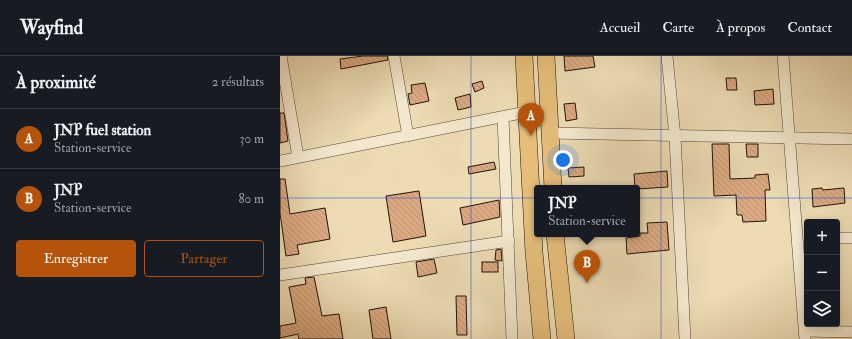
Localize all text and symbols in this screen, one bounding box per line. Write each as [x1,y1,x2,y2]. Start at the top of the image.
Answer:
text: Wayfind [20,16,83,40]
text: Accueil [600,19,640,36]
text: Carte [662,19,694,36]
text: À propos [716,19,765,36]
text: Contact [787,19,832,36]
text: À proximité [16,72,96,93]
text: 2 résultats [212,74,264,90]
pin: A [518,103,544,136]
text: JNP fuel station [54,121,151,140]
text: A [25,131,33,147]
text: 30 m [240,131,264,147]
text: Station-service [54,140,131,156]
your location [553,150,573,170]
text: JNP [54,181,82,200]
popup [534,185,640,237]
text: B [25,191,33,207]
text: 80 m [238,191,264,207]
text: JNP [548,194,577,213]
text: Station-service [54,200,131,216]
text: Station-service [548,213,626,229]
map controls [804,219,840,327]
button: + [804,219,840,255]
button: Enregistrer [16,240,136,277]
button: Partager [144,240,264,277]
pin: B [574,250,600,283]
button: − [804,255,840,291]
button: layers [804,291,840,327]

